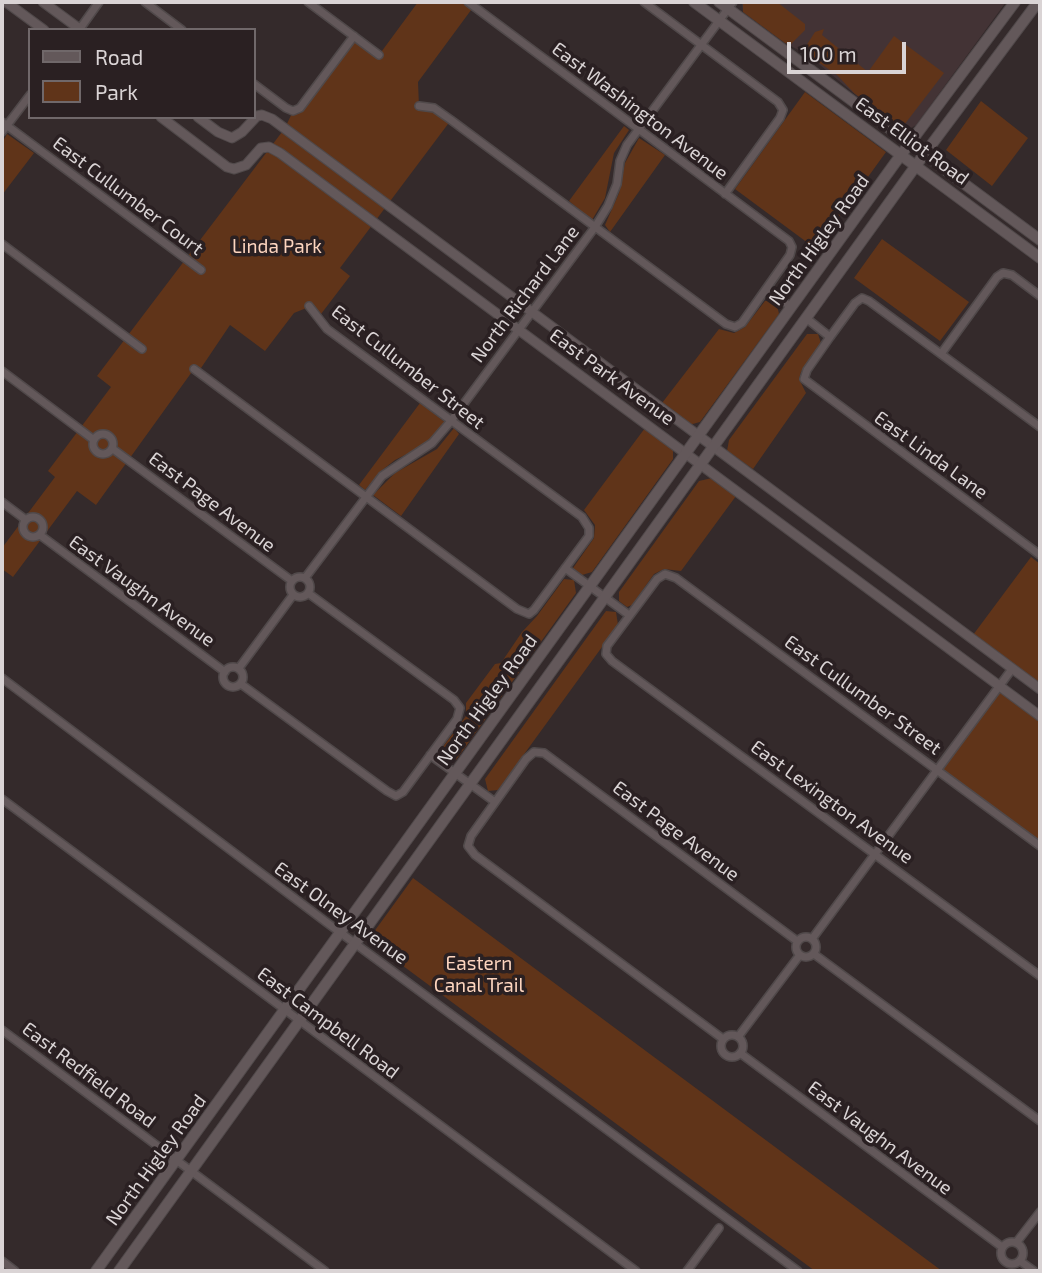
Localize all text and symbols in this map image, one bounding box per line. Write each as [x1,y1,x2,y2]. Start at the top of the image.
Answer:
legend [28,28,256,119]
scale bar [790,28,909,72]
street label: East Washington Avenue [548,37,732,185]
text: 100 m [800,41,857,66]
text: Road [95,44,143,69]
text: Park [95,79,138,104]
street label: East Elliot Road [851,92,973,190]
street label: East Cullumber Court [48,132,208,260]
street label: North Higley Road [764,170,874,310]
street label: North Richard Lane [466,221,584,367]
park label: Linda Park [232,236,322,258]
street label: East Cullumber Street [327,300,489,434]
street label: East Park Avenue [545,324,679,430]
street label: East Linda Lane [870,406,992,504]
street label: East Page Avenue [144,447,280,557]
street label: East Vaughn Avenue [64,530,220,652]
street label: North Higley Road [432,630,542,770]
street label: East Cullumber Street [780,630,946,760]
street label: East Lexington Avenue [746,735,918,869]
street label: East Page Avenue [608,776,744,886]
street label: East Olney Avenue [270,857,412,969]
park label: Eastern Canal Trail [434,953,524,997]
street label: East Campbell Road [253,962,403,1084]
street label: East Redfield Road [18,1017,160,1133]
street label: East Vaughn Avenue [803,1076,957,1200]
street label: North Higley Road [101,1090,211,1230]

